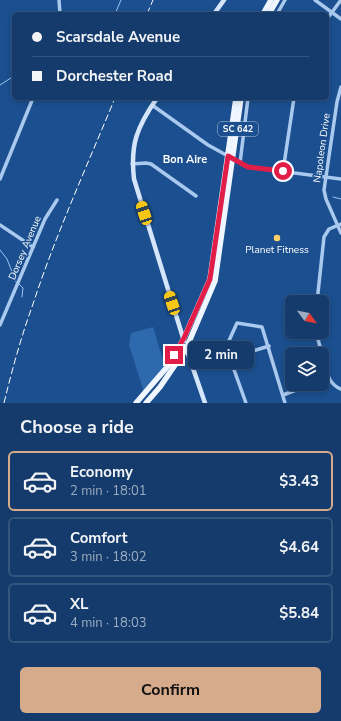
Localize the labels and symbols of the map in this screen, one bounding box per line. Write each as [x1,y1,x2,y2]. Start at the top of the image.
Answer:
street label: Napoleon Drive [310,112,334,184]
road number: SC 642 [218,122,258,136]
district label: Bon Aire [163,152,207,167]
route start [274,162,292,180]
car [135,200,153,226]
street label: Dorsey Avenue [5,214,45,282]
marker: Planet Fitness [272,233,282,243]
place label: Planet Fitness [245,243,309,257]
car [163,290,181,316]
north arrow [285,295,329,339]
callout: 2 min [188,341,254,369]
route end [165,346,183,364]

